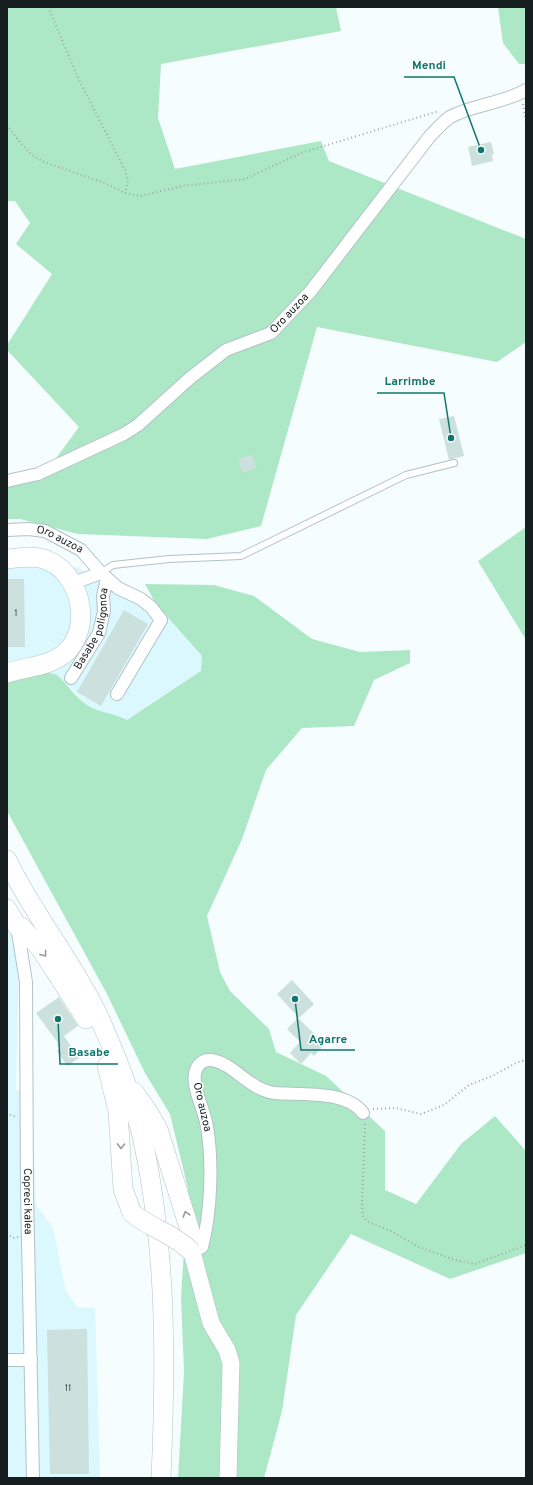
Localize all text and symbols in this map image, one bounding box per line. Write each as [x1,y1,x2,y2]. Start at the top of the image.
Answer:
callout: Mendi [404,53,454,77]
text: Mendi [412,58,446,74]
street label: Oro auzoa [267,290,312,337]
callout: Larrimbe [377,369,444,393]
text: Larrimbe [385,374,436,390]
street label: Oro auzoa [36,523,86,557]
street label: Basabe poligonoa [71,586,112,672]
house number: 1 [14,608,18,619]
one-way arrow [39,949,46,956]
callout: Agarre [301,1026,355,1050]
text: Agarre [309,1032,348,1048]
callout: Basabe [60,1040,118,1064]
text: Basabe [68,1045,110,1061]
street label: Oro auzoa [190,1081,215,1133]
one-way arrow [116,1143,125,1149]
street label: Copreci kalea [20,1168,35,1235]
one-way arrow [182,1211,191,1218]
house number: 11 [65,1383,71,1394]

